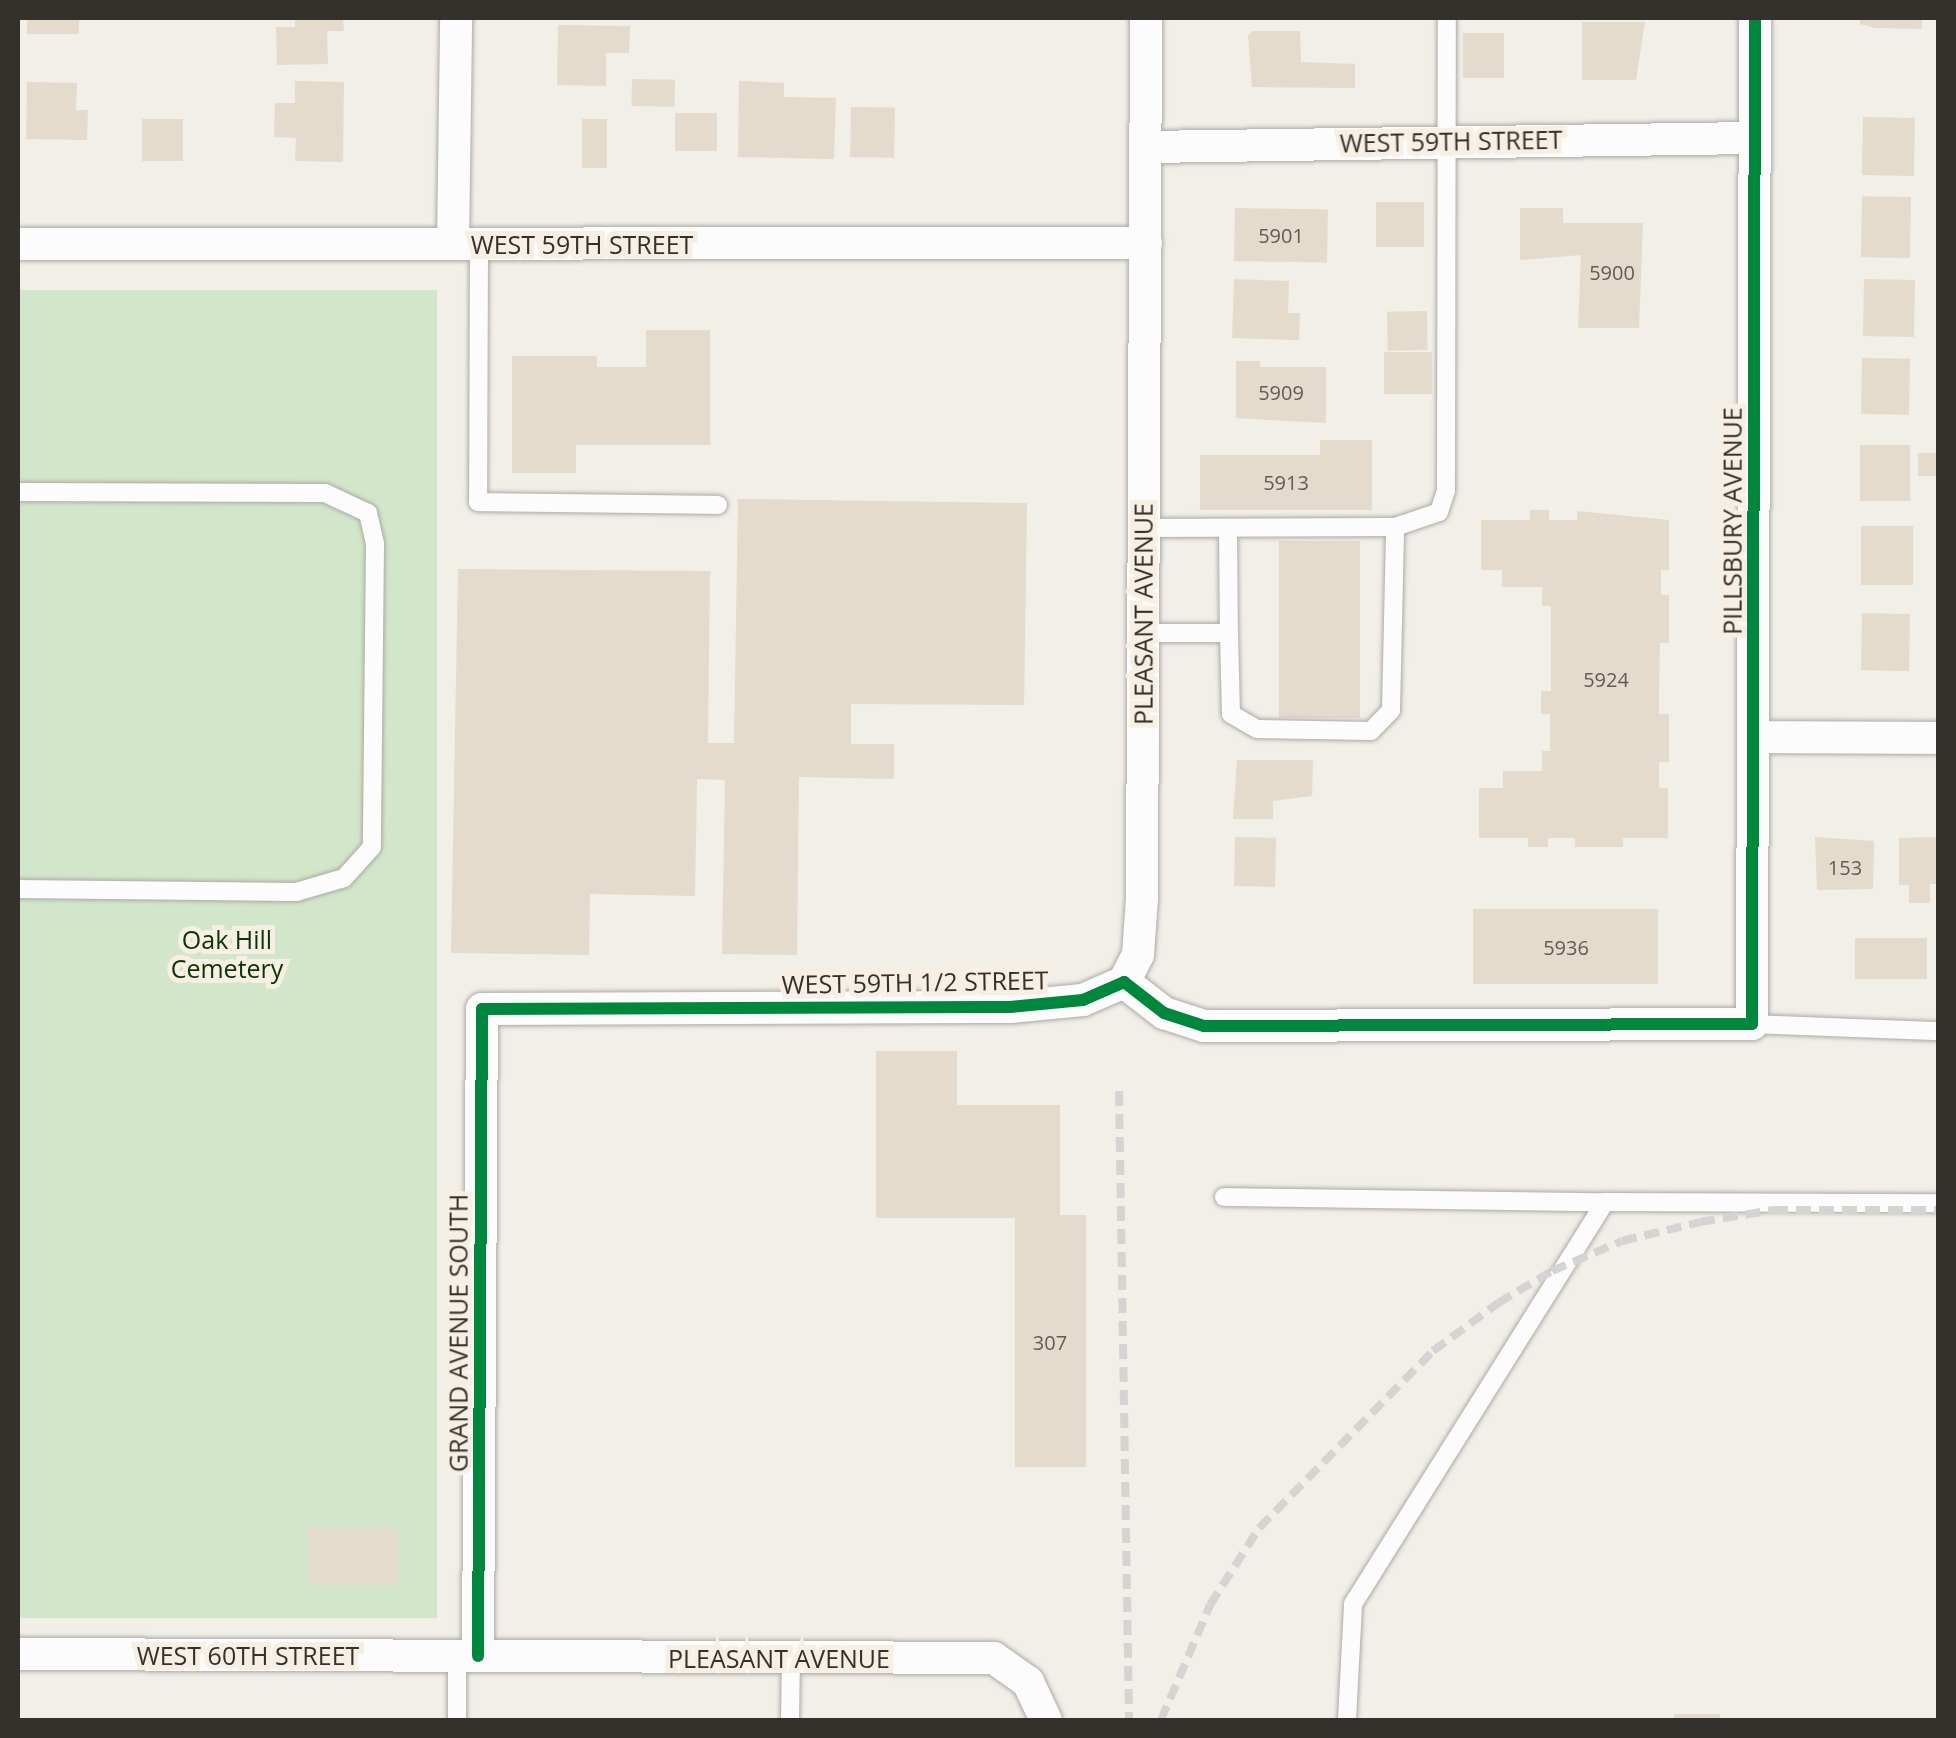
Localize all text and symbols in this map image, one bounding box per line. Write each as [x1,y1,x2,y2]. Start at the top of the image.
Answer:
street label: WEST 59TH STREET [1339,124,1563,158]
house number: 5901 [1258,223,1304,247]
street label: WEST 59TH STREET [471,229,693,259]
house number: 5900 [1589,260,1635,284]
house number: 5909 [1258,380,1304,404]
street label: PILLSBURY AVENUE [1717,407,1747,635]
house number: 5913 [1263,470,1309,494]
street label: PLEASANT AVENUE [1128,503,1158,725]
house number: 5924 [1583,667,1629,691]
house number: 153 [1828,855,1862,879]
park label: Oak Hill Cemetery [171,925,283,984]
house number: 5936 [1543,935,1589,959]
street label: WEST 59TH 1/2 STREET [781,965,1049,999]
street label: GRAND AVENUE SOUTH [443,1194,473,1472]
house number: 307 [1033,1330,1067,1354]
street label: WEST 60TH STREET [137,1640,359,1670]
street label: PLEASANT AVENUE [668,1643,890,1673]

